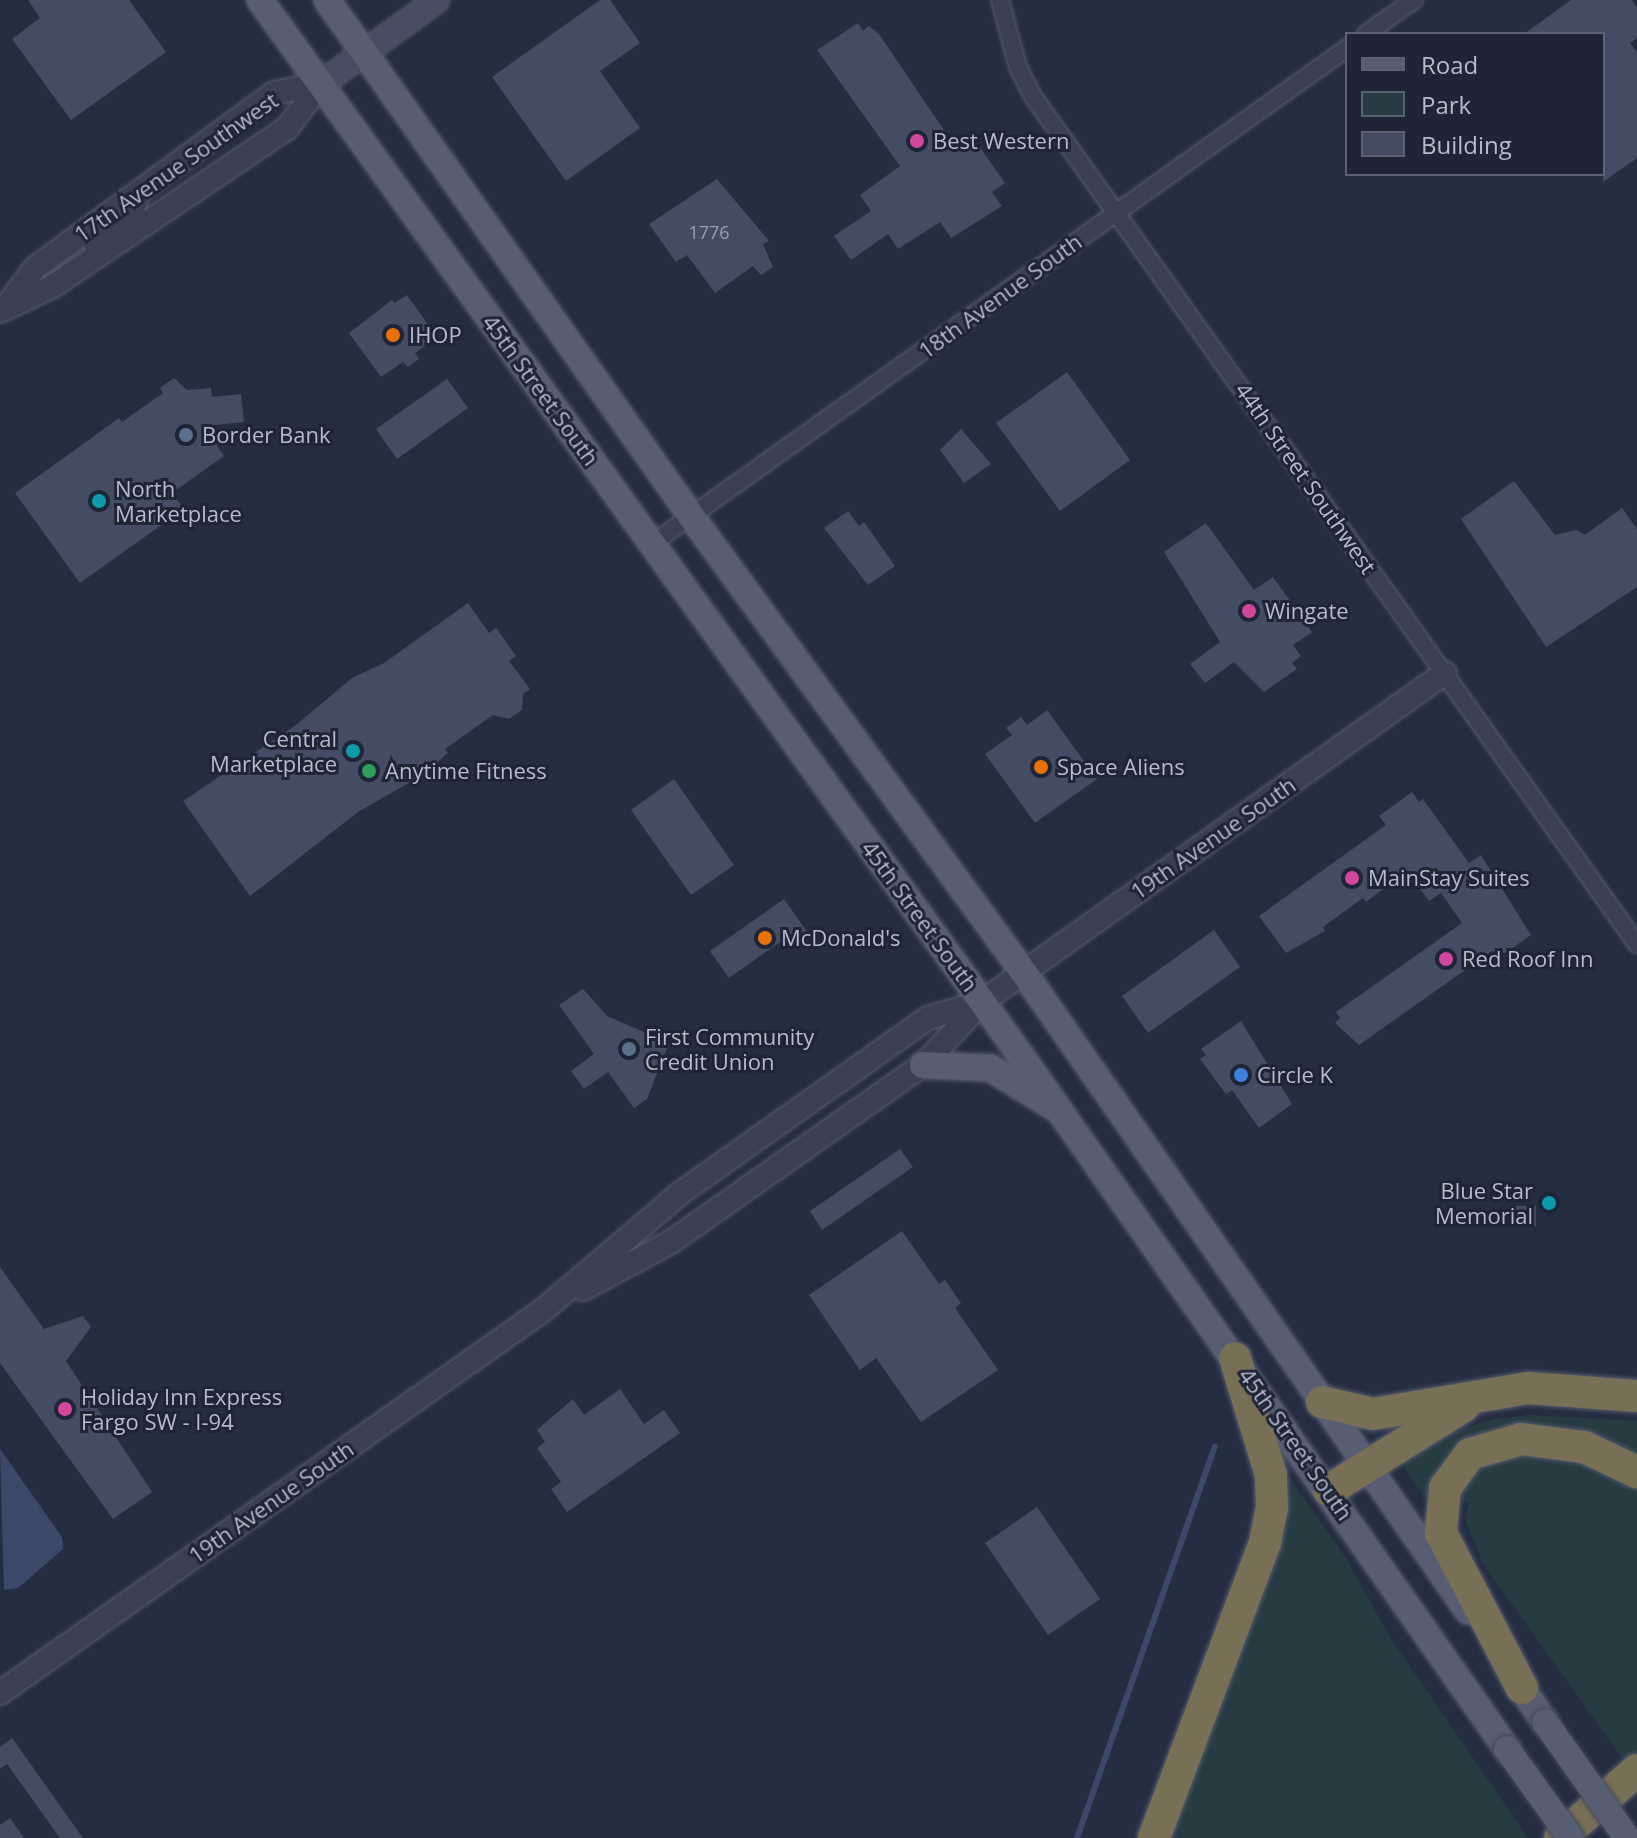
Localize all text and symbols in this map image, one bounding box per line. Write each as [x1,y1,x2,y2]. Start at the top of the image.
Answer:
legend [1345,32,1605,176]
text: Road [1421,48,1478,81]
street label: 17th Avenue Southwest [69,87,283,247]
text: Park [1421,88,1471,121]
place label: Best Western [933,128,1069,154]
text: Building [1421,128,1512,161]
marker: Best Western [908,132,926,150]
house number: 1776 [688,221,730,243]
street label: 18th Avenue South [914,228,1086,364]
street label: 45th Street South [478,310,604,470]
place label: IHOP [409,322,462,348]
marker: IHOP [384,326,402,344]
street label: 44th Street Southwest [1230,377,1382,579]
place label: Border Bank [202,422,330,448]
marker: Border Bank [177,426,195,444]
place label: North Marketplace [115,475,242,526]
marker: North Marketplace [90,492,108,510]
place label: Wingate [1265,598,1349,624]
marker: Wingate [1240,602,1258,620]
place label: Central Marketplace [210,725,337,776]
marker: Central Marketplace [344,742,362,760]
place label: Space Aliens [1057,754,1185,780]
place label: Anytime Fitness [385,758,547,784]
marker: Space Aliens [1032,758,1050,776]
marker: Anytime Fitness [360,762,378,780]
street label: 19th Avenue South [1126,771,1300,905]
street label: 45th Street South [857,836,983,996]
place label: MainStay Suites [1368,865,1530,891]
marker: MainStay Suites [1343,869,1361,887]
place label: McDonald's [781,925,901,951]
marker: McDonald's [756,929,774,947]
place label: Red Roof Inn [1462,946,1593,972]
marker: Red Roof Inn [1437,950,1455,968]
place label: First Community Credit Union [645,1023,814,1074]
marker: First Community Credit Union [620,1040,638,1058]
place label: Circle K [1257,1062,1333,1088]
marker: Circle K [1232,1066,1250,1084]
place label: Blue Star Memorial [1435,1177,1533,1228]
marker: Blue Star Memorial [1540,1194,1558,1212]
street label: 45th Street South [1234,1363,1358,1525]
place label: Holiday Inn Express Fargo SW - I-94 [81,1383,282,1434]
marker: Holiday Inn Express Fargo SW - I-94 [56,1400,74,1418]
street label: 19th Avenue South [184,1435,358,1569]

